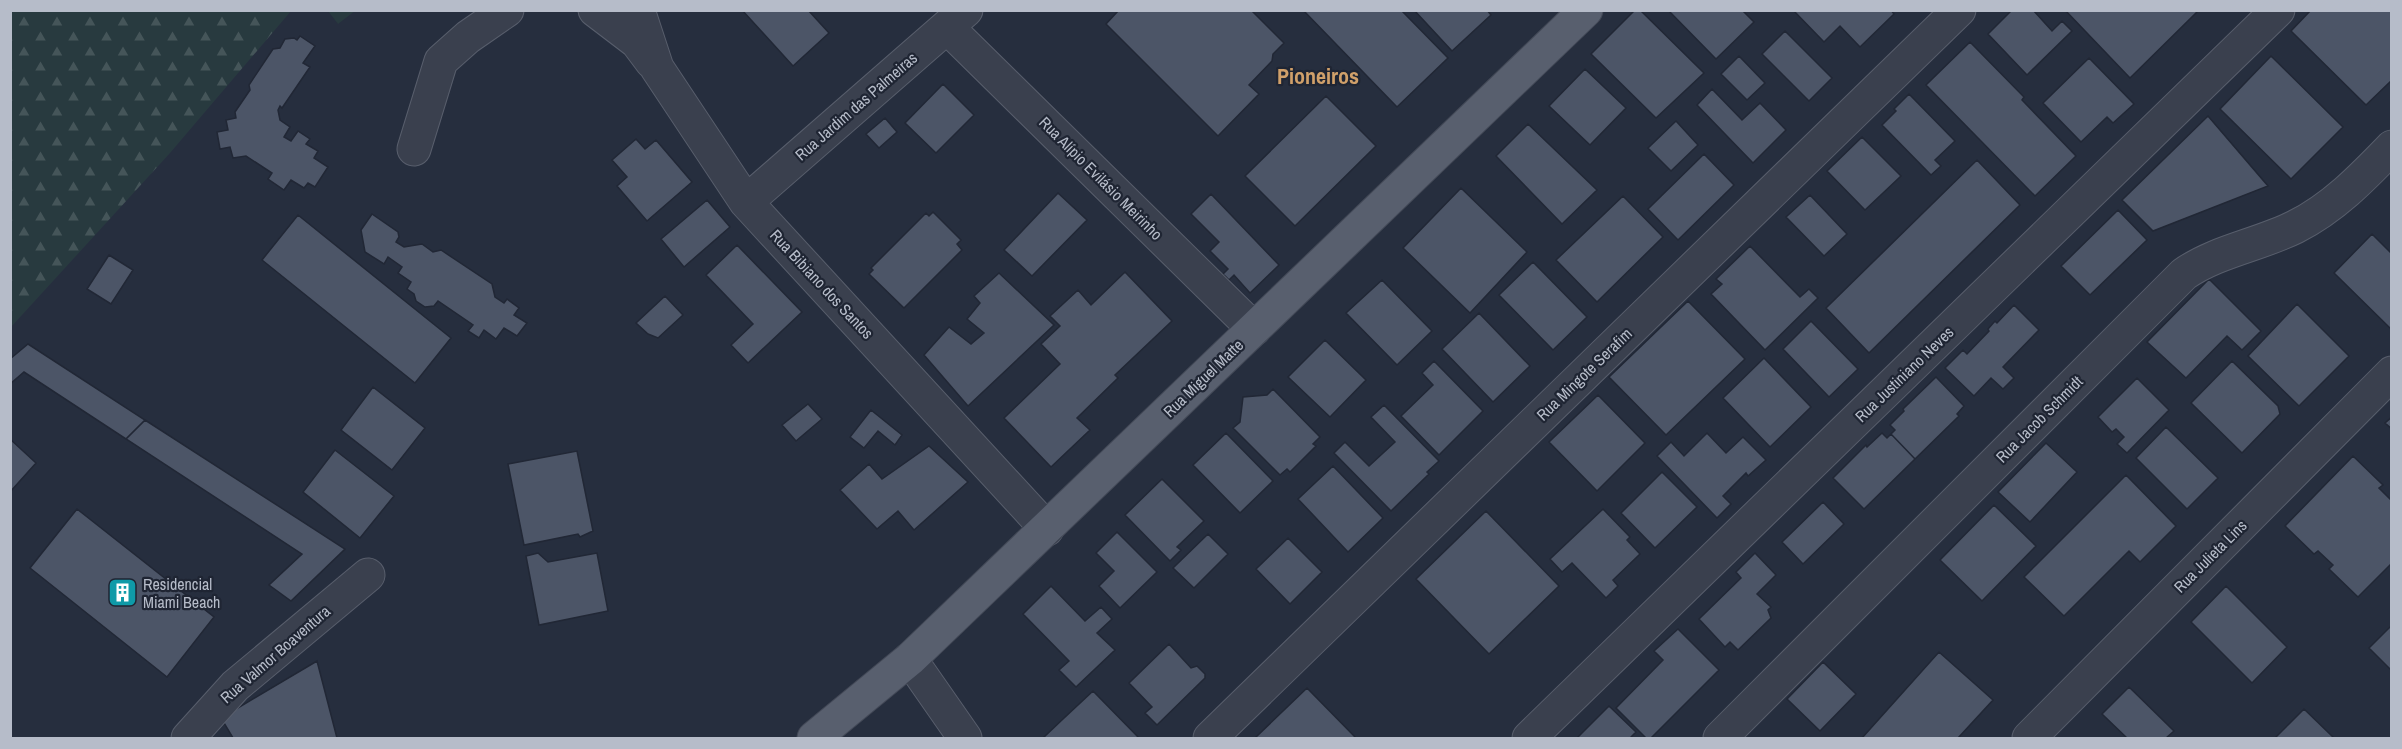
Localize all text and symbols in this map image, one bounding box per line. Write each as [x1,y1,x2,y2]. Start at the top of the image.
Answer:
street label: Rua Jardim das Palmeiras [790,47,922,165]
district label: Pioneiros [1277,61,1359,91]
street label: Rua Alípio Evilásio Meirinho [1034,111,1168,245]
street label: Rua Bibiano dos Santos [765,224,879,344]
street label: Rua Justiniano Neves [1850,321,1958,427]
street label: Rua Mingote Serafim [1532,323,1636,425]
street label: Rua Miguel Matte [1158,334,1248,422]
street label: Rua Jacob Schmidt [1991,370,2088,467]
street label: Rua Julieta Lins [2169,515,2251,597]
place label: Residencial Miami Beach [143,573,220,613]
building icon: Residencial Miami Beach [106,577,138,609]
street label: Rua Valmor Boaventura [215,600,335,708]

